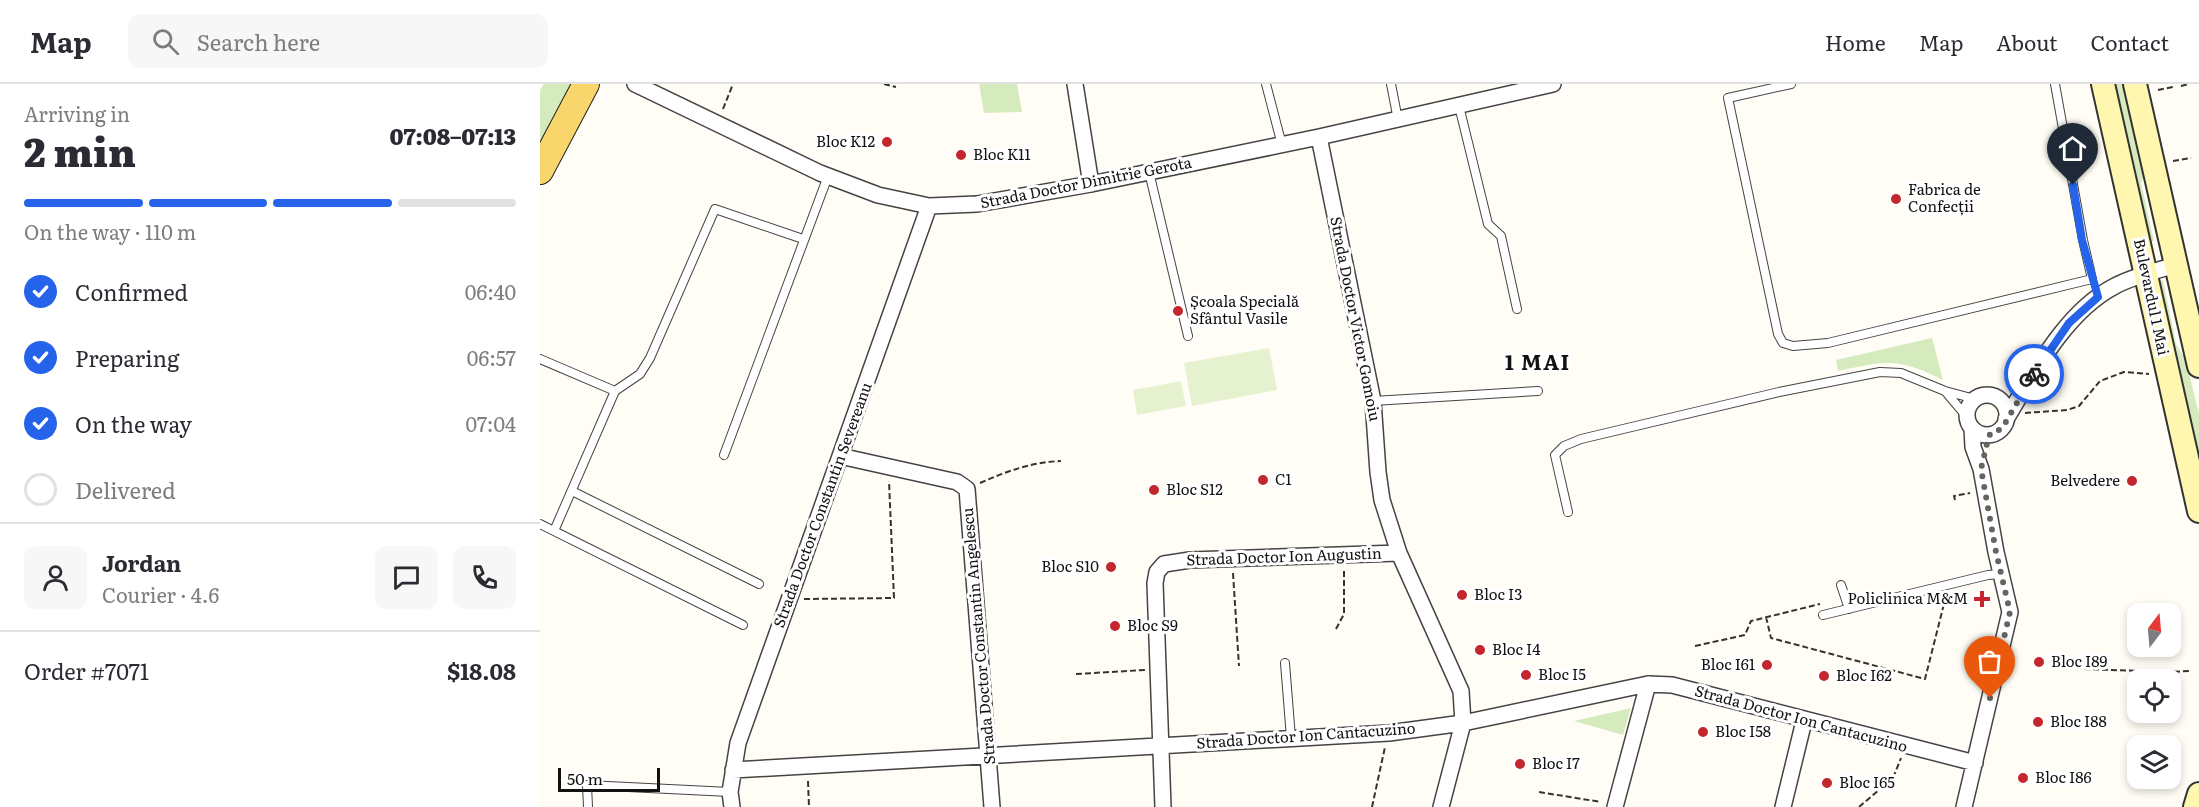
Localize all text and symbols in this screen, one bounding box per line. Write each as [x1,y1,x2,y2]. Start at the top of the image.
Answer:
search box [128,14,548,68]
text: Map [30,20,92,62]
icon: search [149,25,182,58]
text: Search here [197,25,320,58]
text: Home [1825,26,1886,57]
text: Map [1919,26,1963,57]
text: About [1996,26,2058,57]
text: Contact [2091,26,2169,57]
text: Arriving in [24,98,130,128]
text: 07:08–07:13 [390,119,516,152]
text: 2 min [24,121,136,179]
pin [2047,123,2098,185]
place label: Bloc K12 [816,129,875,152]
icon: home [2056,132,2089,165]
marker: Bloc K12 [880,135,894,149]
place label: Bloc K11 [973,142,1031,165]
marker: Bloc K11 [954,148,968,162]
street label: Strada Doctor Dimitrie Gerota [978,150,1194,213]
place label: Fabrica de Confecții [1908,177,1981,217]
marker: Fabrica de Confecții [1889,192,1903,206]
street label: Strada Doctor Victor Gomoiu [1325,214,1388,424]
text: On the way · 110 m [24,216,196,246]
street label: Bulevardul 1 Mai [2129,236,2176,357]
icon: check [24,275,57,308]
text: Confirmed [75,275,188,308]
text: 06:40 [465,276,516,306]
place label: Școala Specială Sfântul Vasile [1190,289,1300,329]
marker: Școala Specială Sfântul Vasile [1171,304,1185,318]
icon: check [24,341,57,374]
text: Preparing [75,341,179,374]
text: 06:57 [467,342,516,372]
courier [2004,344,2064,404]
district label: 1 MAI [1505,345,1571,376]
icon: bike [2018,358,2051,391]
street label: Strada Doctor Constantin Severeanu [766,378,877,630]
icon: check [24,407,57,440]
text: On the way [75,407,192,440]
text: 07:04 [465,408,516,438]
place label: C1 [1275,467,1292,490]
place label: Belvedere [2050,468,2120,491]
text: Delivered [75,473,176,506]
marker: C1 [1256,473,1270,487]
marker: Belvedere [2125,474,2139,488]
place label: Bloc S12 [1166,477,1223,500]
marker: Bloc S12 [1147,483,1161,497]
street label: Strada Doctor Constantin Angelescu [955,506,1000,766]
street label: Strada Doctor Ion Augustin [1186,541,1382,570]
button: person [24,546,87,609]
text: Jordan [102,546,181,579]
button: chat [375,546,438,609]
button: phone [453,546,516,609]
place label: Bloc S10 [1041,554,1099,577]
marker: Bloc S10 [1104,560,1118,574]
text: Courier · 4.6 [102,579,219,609]
place label: Bloc I3 [1474,582,1522,605]
place label: Policlinica M&M [1848,586,1968,609]
marker: Bloc I3 [1455,588,1469,602]
marker: Policlinica M&M [1973,590,1991,608]
north arrow [2127,603,2181,657]
map controls [2127,603,2181,789]
place label: Bloc S9 [1127,613,1178,636]
marker: Bloc S9 [1108,619,1122,633]
pin [1964,636,2015,698]
place label: Bloc I4 [1492,637,1540,660]
marker: Bloc I4 [1473,643,1487,657]
icon: bag [1973,645,2006,678]
place label: Bloc I89 [2051,649,2107,672]
place label: Bloc I61 [1701,652,1755,675]
text: Order #7071 [24,654,149,687]
text: $18.08 [447,654,516,687]
marker: Bloc I89 [2032,655,2046,669]
marker: Bloc I61 [1760,658,1774,672]
place label: Bloc I5 [1538,662,1586,685]
place label: Bloc I62 [1836,663,1892,686]
marker: Bloc I5 [1519,668,1533,682]
marker: Bloc I62 [1817,669,1831,683]
button: locate [2127,669,2181,723]
street label: Strada Doctor Ion Cantacuzino [1692,678,1911,757]
place label: Bloc I88 [2050,709,2107,732]
street label: Strada Doctor Ion Cantacuzino [1196,715,1416,754]
marker: Bloc I88 [2031,715,2045,729]
place label: Bloc I58 [1715,719,1771,742]
marker: Bloc I58 [1696,725,1710,739]
button: layers [2127,735,2181,789]
place label: Bloc I7 [1532,751,1580,774]
marker: Bloc I7 [1513,757,1527,771]
scale bar [558,765,660,792]
place label: Bloc I86 [2035,765,2092,788]
text: 50 m [567,766,603,790]
place label: Bloc I65 [1839,770,1895,793]
marker: Bloc I86 [2016,771,2030,785]
marker: Bloc I65 [1820,776,1834,790]

